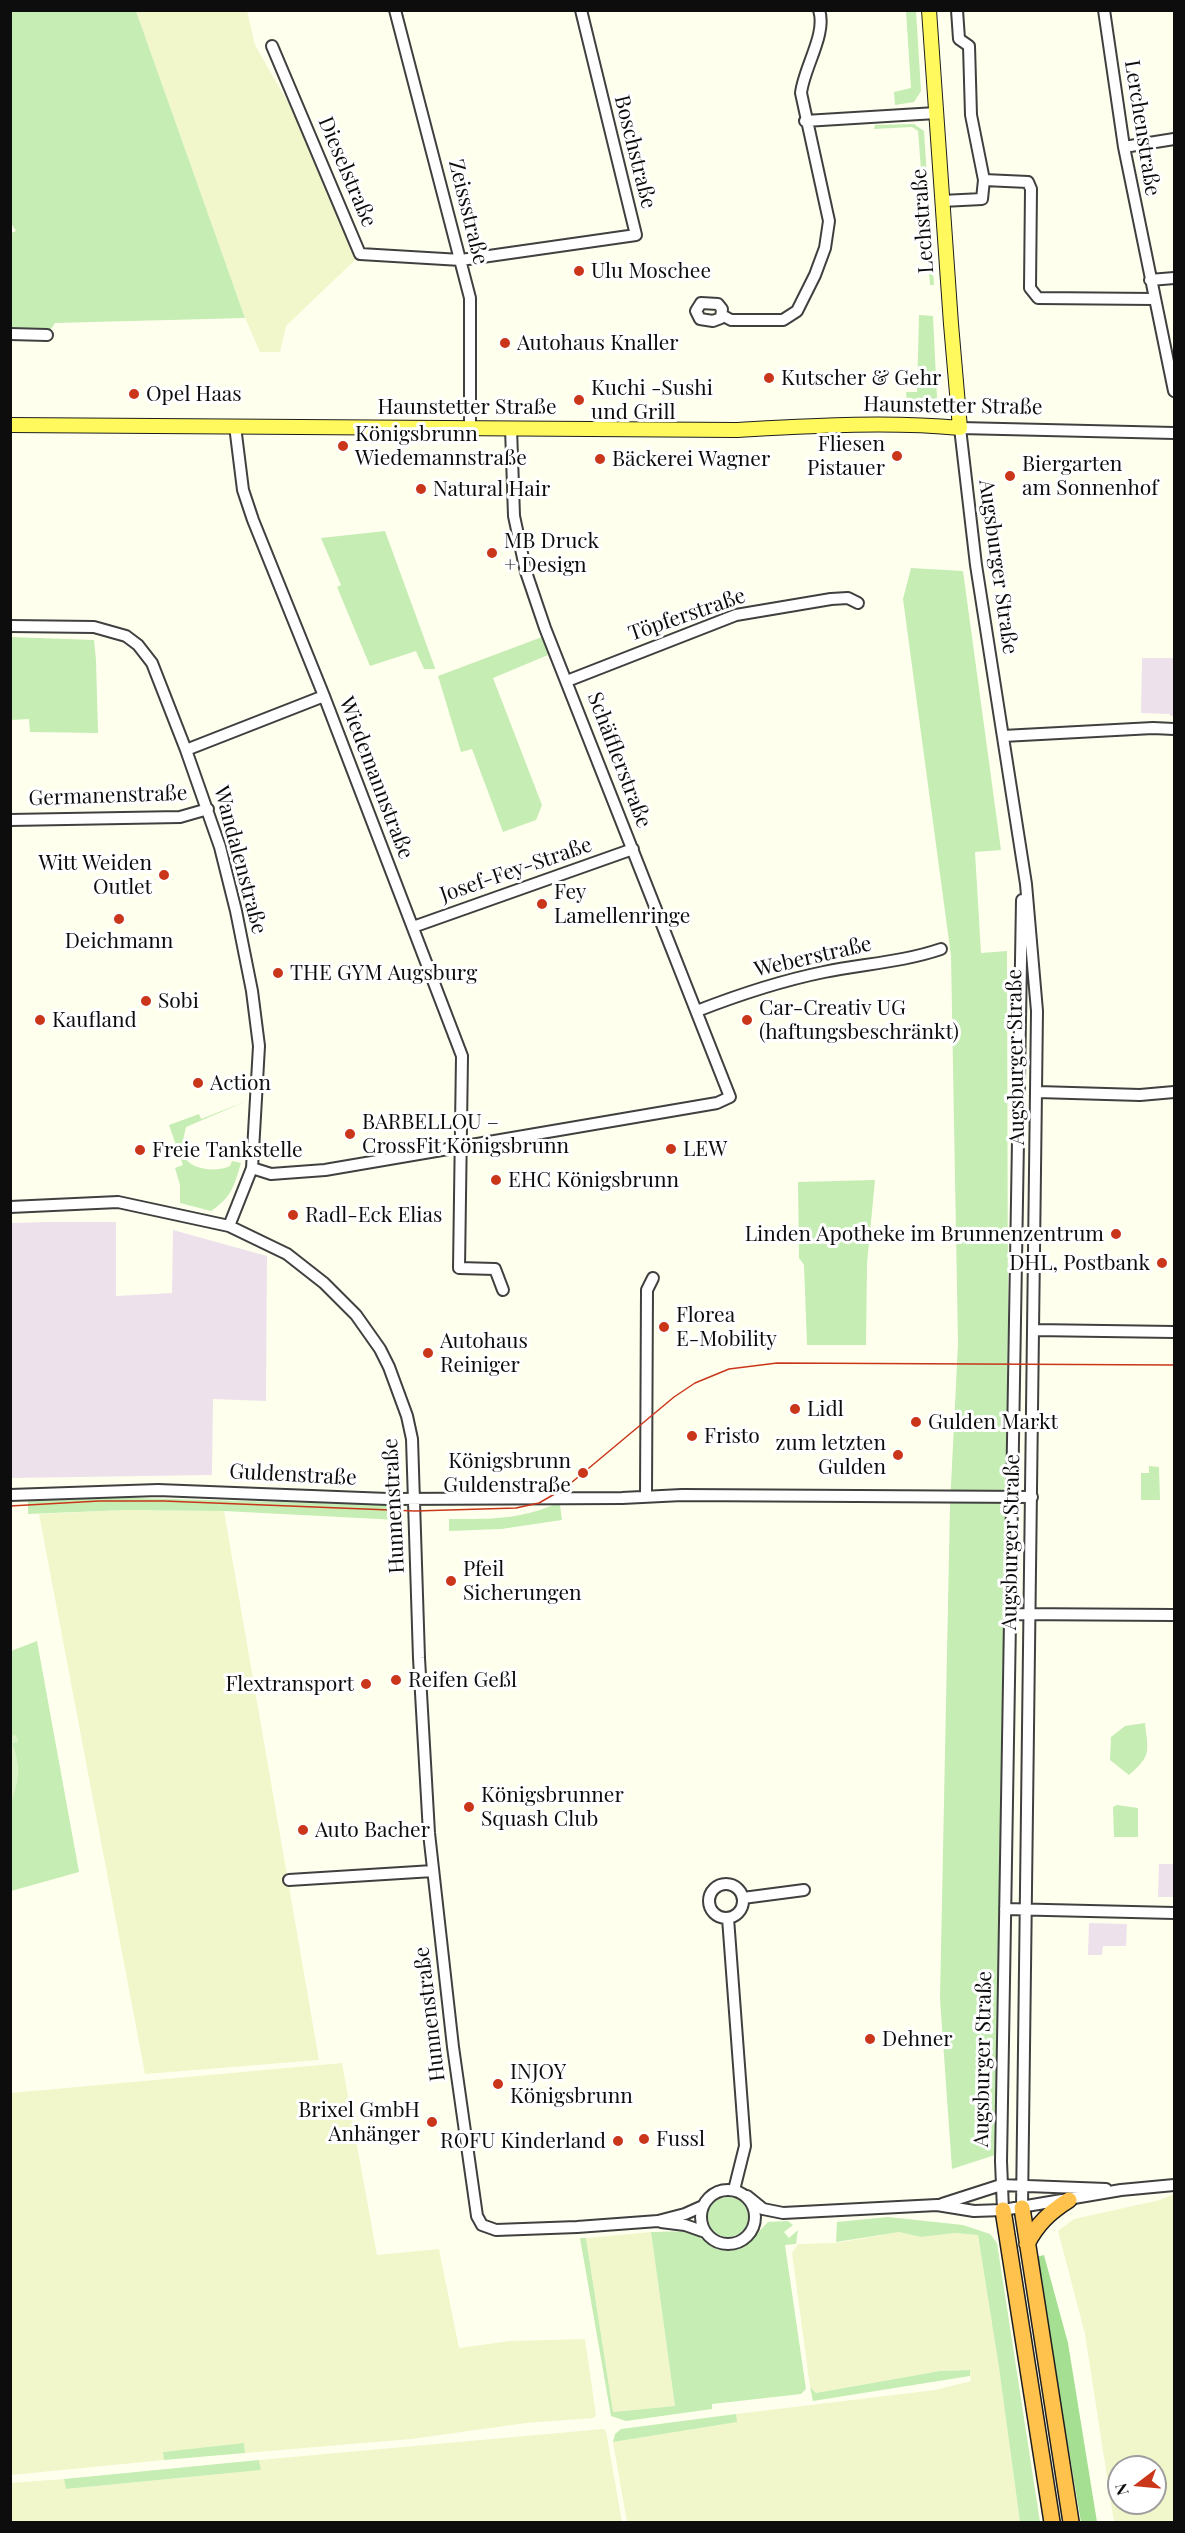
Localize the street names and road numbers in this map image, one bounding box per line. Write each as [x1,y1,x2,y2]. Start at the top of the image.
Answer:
street label: Lerchenstraße [1119,58,1165,198]
street label: Boschstraße [609,93,661,211]
street label: Dieselstraße [312,113,382,231]
street label: Zeissstraße [443,157,493,267]
street label: Lechstraße [907,168,939,274]
street label: Haunstetter Straße [863,392,1043,420]
street label: Haunstetter Straße [377,394,557,420]
street label: Augsburger Straße [973,478,1023,656]
street label: Töpferstraße [625,583,749,647]
street label: Schäfflerstraße [582,689,656,831]
street label: Wiedemannstraße [333,693,419,863]
street label: Germanenstraße [28,781,188,811]
street label: Wandalenstraße [208,783,272,937]
street label: Josef-Fey-Straße [437,832,595,908]
street label: Weberstraße [752,931,874,983]
street label: Augsburger Straße [1002,969,1030,1145]
street label: Hunnenstraße [378,1438,410,1574]
street label: Augsburger Straße [997,1454,1025,1630]
street label: Guldenstraße [229,1459,357,1491]
street label: Hunnenstraße [409,1945,451,2083]
street label: Augsburger Straße [969,1971,997,2147]

